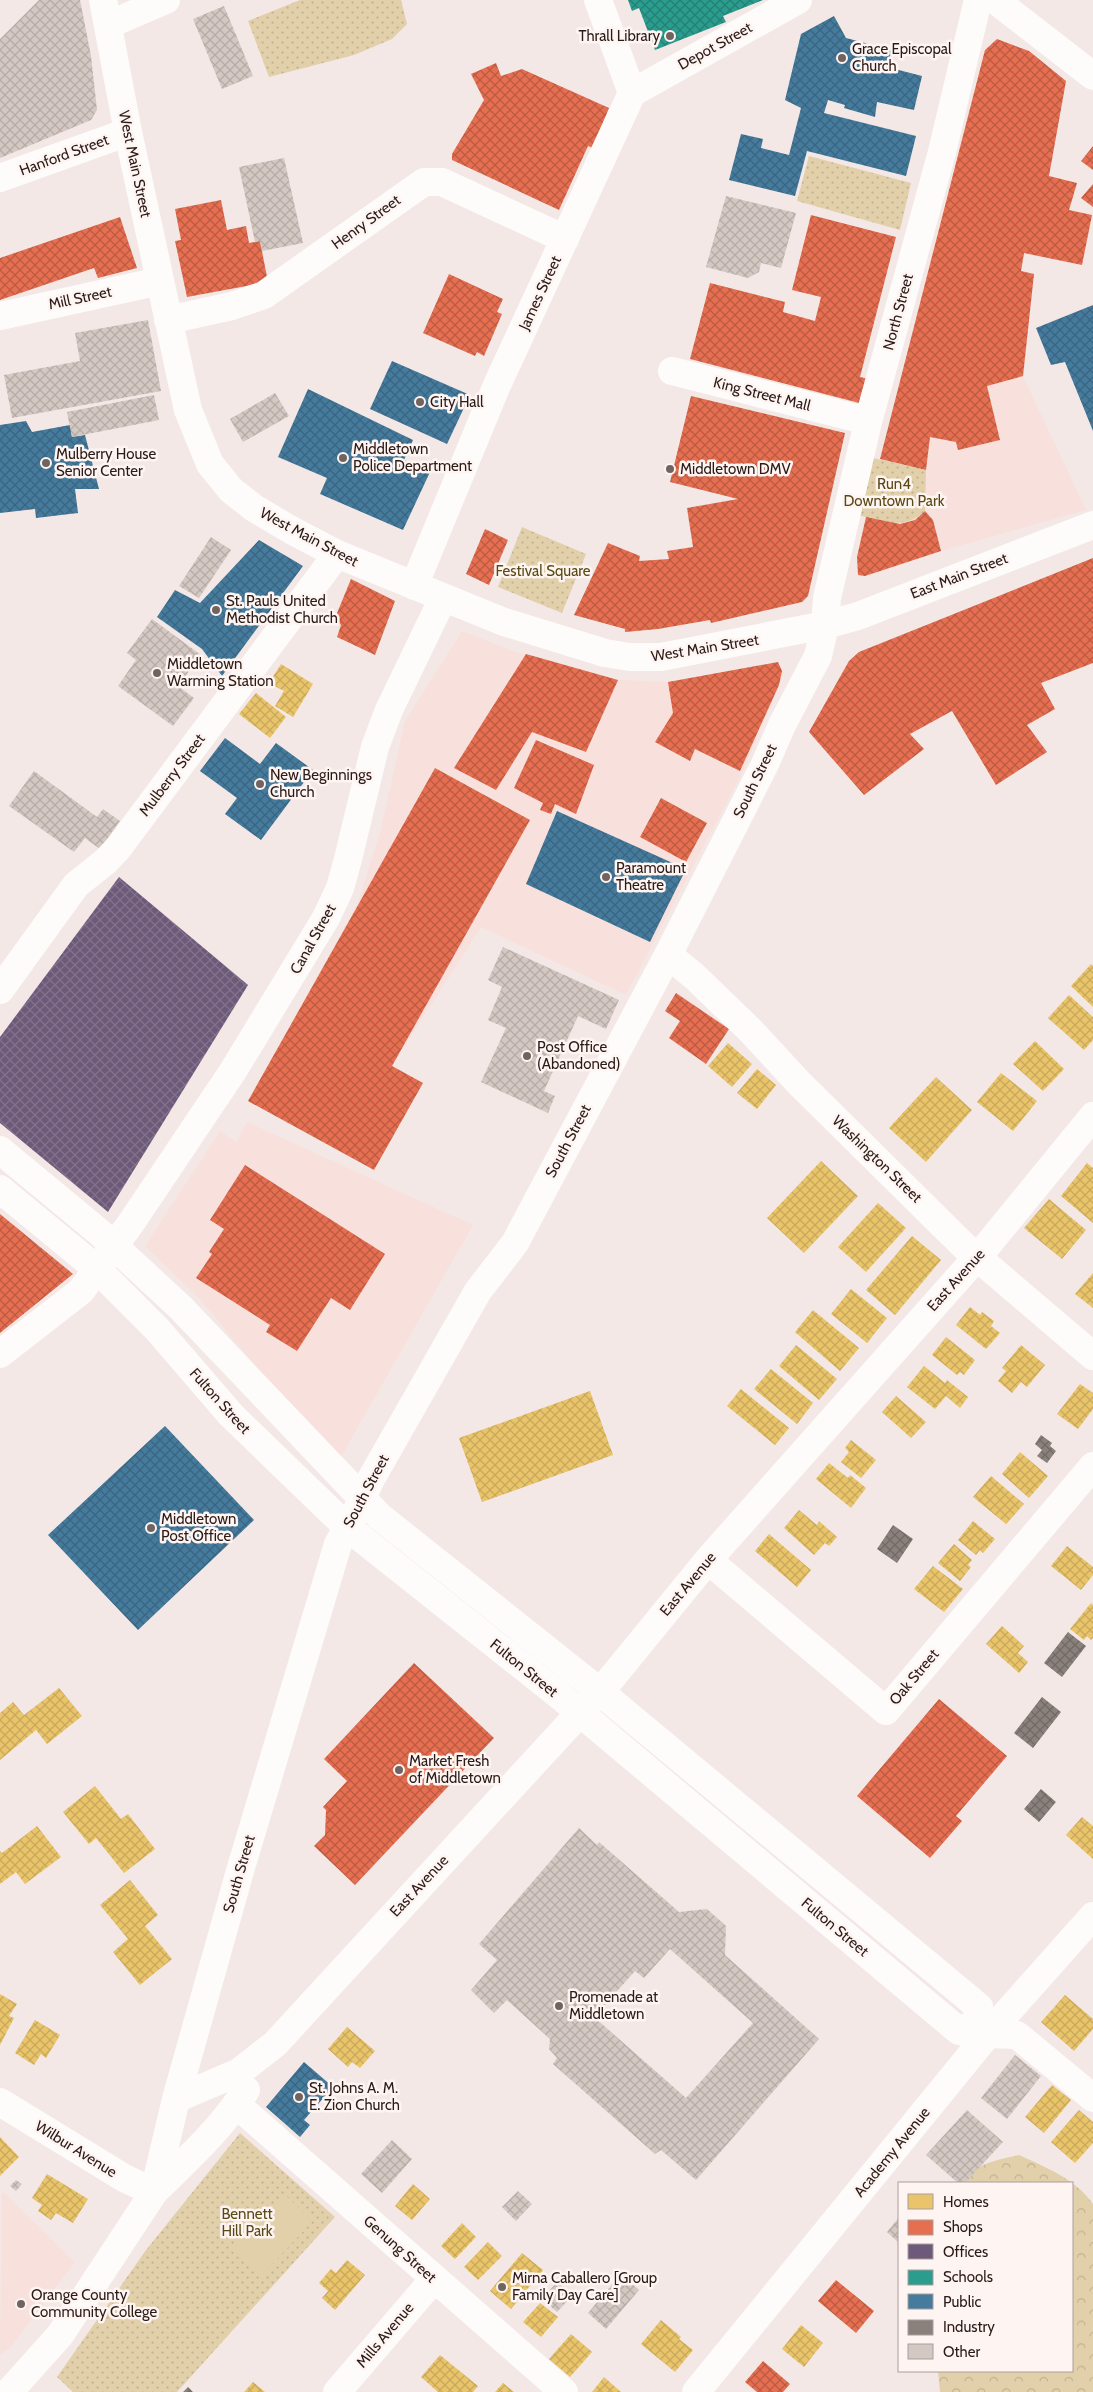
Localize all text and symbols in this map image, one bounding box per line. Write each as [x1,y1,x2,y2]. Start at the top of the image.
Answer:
street label: Depot Street [675,18,755,74]
place label: Thrall Library [579,27,660,45]
marker: Thrall Library [664,30,676,42]
place label: Grace Episcopal Church [852,40,952,75]
marker: Grace Episcopal Church [836,52,848,64]
street label: West Main Street [115,109,155,219]
street label: Hanford Street [17,130,111,180]
street label: Henry Street [328,191,404,253]
street label: James Street [515,253,565,334]
street label: North Street [879,272,917,352]
street label: Mill Street [47,283,113,313]
street label: King Street Mall [712,373,813,415]
place label: City Hall [430,393,484,411]
marker: City Hall [414,396,426,408]
place label: Middletown Police Department [353,440,472,475]
place label: Mulberry House Senior Center [56,445,157,480]
marker: Middletown Police Department [337,452,349,464]
marker: Mulberry House Senior Center [40,457,52,469]
place label: Middletown DMV [680,460,792,478]
marker: Middletown DMV [664,463,676,475]
park label: Run4 Downtown Park [844,475,945,510]
street label: West Main Street [257,504,361,570]
street label: East Main Street [908,549,1010,603]
park label: Festival Square [495,562,591,580]
place label: St. Pauls United Methodist Church [226,592,338,627]
marker: St. Pauls United Methodist Church [210,604,222,616]
street label: West Main Street [650,631,760,665]
place label: Middletown Warming Station [167,655,274,690]
marker: Middletown Warming Station [151,667,163,679]
street label: Mulberry Street [135,730,209,820]
street label: South Street [729,741,781,821]
place label: New Beginnings Church [270,766,372,801]
marker: New Beginnings Church [254,778,266,790]
place label: Paramount Theatre [616,859,686,894]
marker: Paramount Theatre [600,871,612,883]
street label: Canal Street [286,901,340,977]
place label: Post Office (Abandoned) [537,1038,621,1073]
marker: Post Office (Abandoned) [521,1050,533,1062]
street label: South Street [541,1101,595,1181]
street label: Washington Street [828,1112,926,1206]
street label: East Avenue [923,1245,989,1315]
street label: Fulton Street [186,1364,254,1438]
street label: South Street [339,1451,393,1531]
place label: Middletown Post Office [161,1510,236,1545]
marker: Middletown Post Office [145,1522,157,1534]
street label: East Avenue [656,1548,720,1620]
street label: Fulton Street [486,1635,562,1701]
street label: Oak Street [885,1645,943,1709]
place label: Market Fresh of Middletown [409,1752,501,1787]
marker: Market Fresh of Middletown [393,1764,405,1776]
street label: South Street [219,1833,259,1915]
street label: East Avenue [386,1851,452,1921]
street label: Fulton Street [798,1894,872,1960]
place label: Promenade at Middletown [569,1988,658,2023]
marker: Promenade at Middletown [553,2000,565,2012]
place label: St. Johns A. M. E. Zion Church [309,2079,400,2114]
marker: St. Johns A. M. E. Zion Church [293,2091,305,2103]
street label: Academy Avenue [850,2103,934,2201]
street label: Wilbur Avenue [32,2117,120,2181]
legend [898,2182,1073,2372]
text: Homes [943,2193,989,2211]
park label: Bennett Hill Park [221,2205,273,2240]
street label: Genung Street [360,2212,440,2286]
text: Shops [943,2218,983,2236]
text: Offices [943,2243,988,2261]
text: Schools [943,2268,993,2286]
place label: Mirna Caballero [Group Family Day Care] [512,2269,657,2304]
marker: Mirna Caballero [Group Family Day Care] [496,2281,508,2293]
place label: Orange County Community College [31,2286,157,2321]
text: Public [943,2293,981,2311]
marker: Orange County Community College [15,2298,27,2310]
street label: Mills Avenue [353,2299,418,2371]
text: Industry [943,2318,995,2336]
text: Other [943,2343,980,2361]

